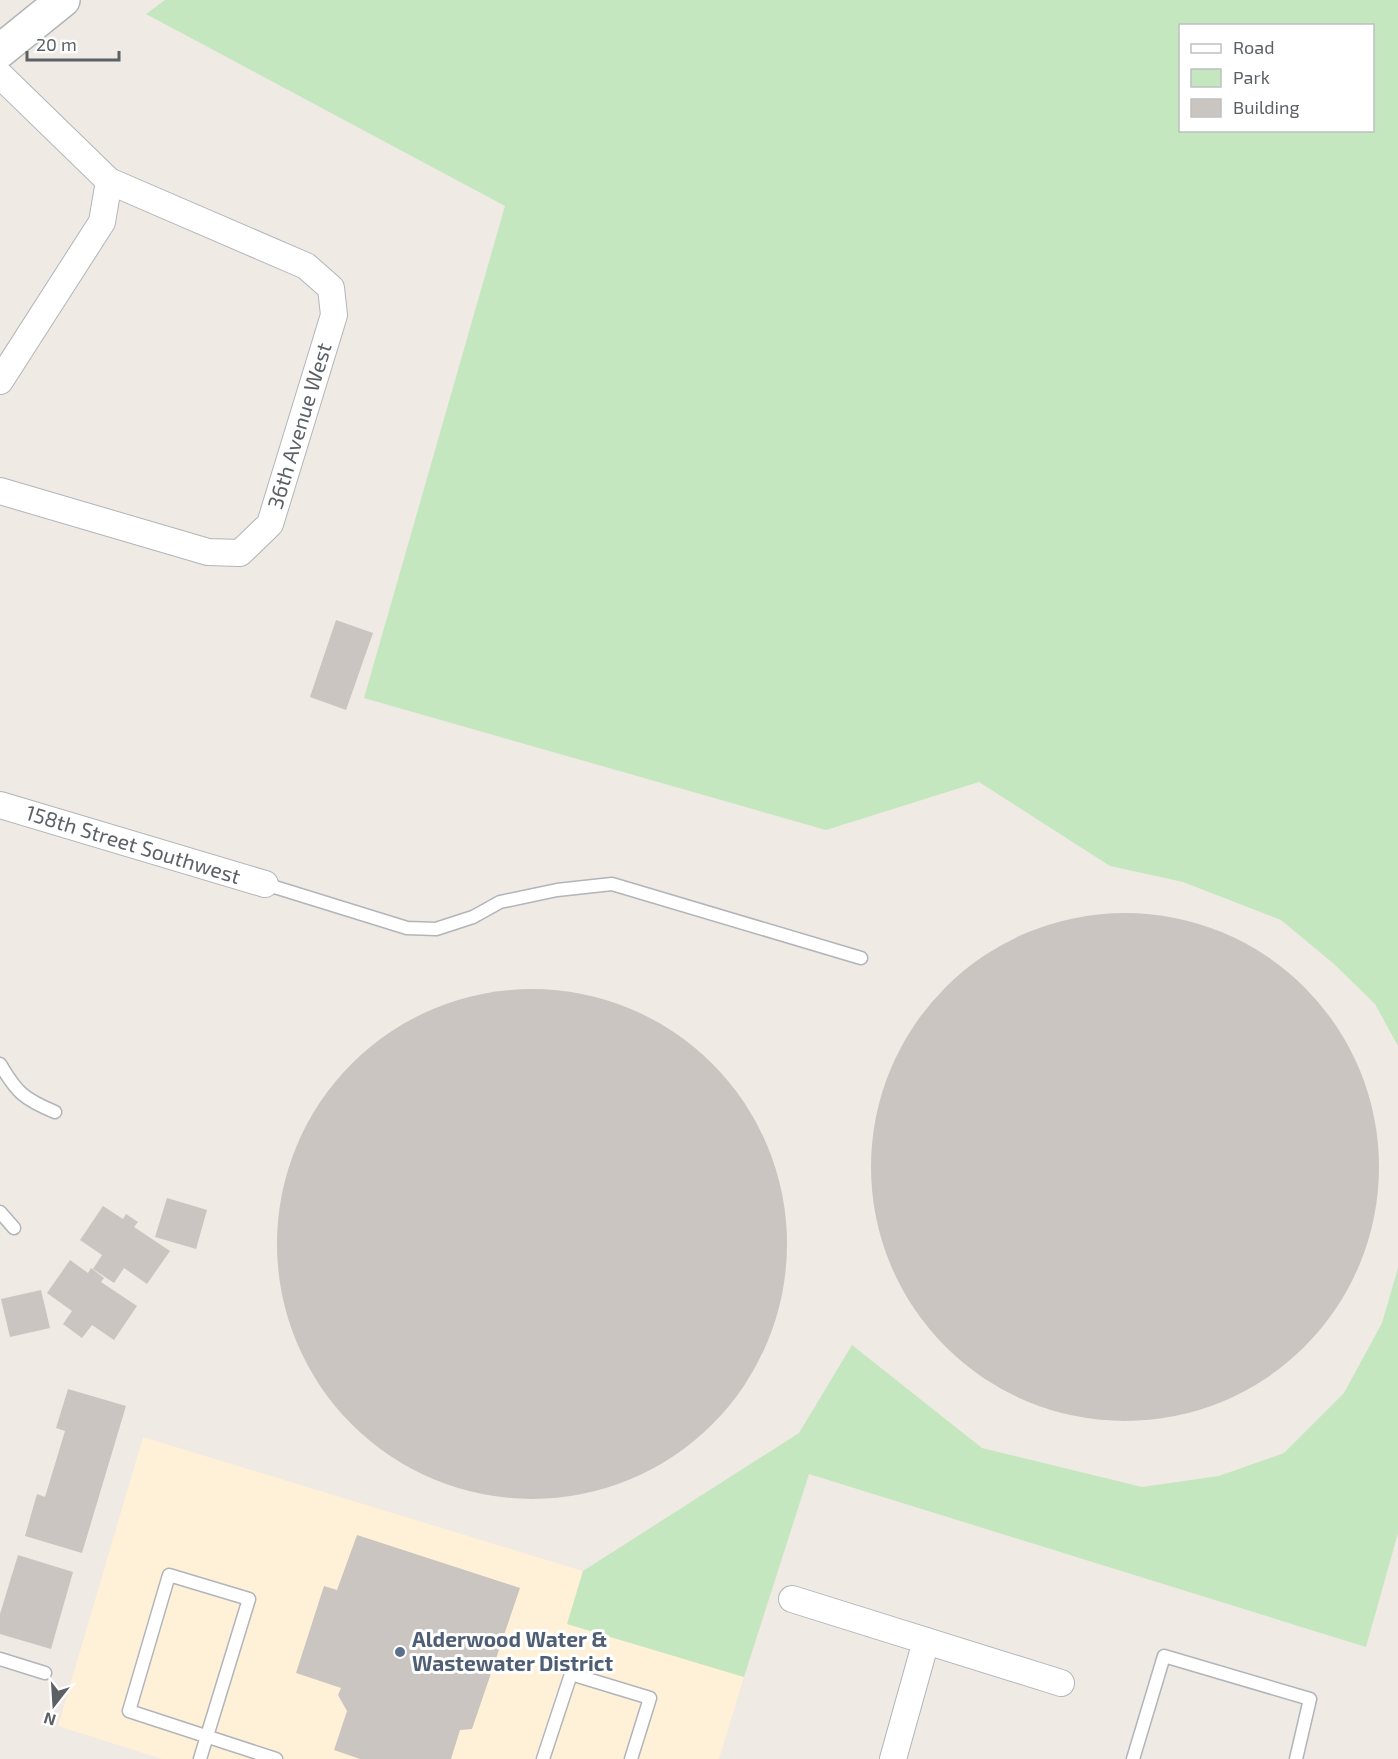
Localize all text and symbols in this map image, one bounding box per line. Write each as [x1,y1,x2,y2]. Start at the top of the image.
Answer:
scale bar [27,24,118,62]
legend [1179,24,1374,132]
text: 20 m [36,33,77,55]
text: Road [1233,36,1274,58]
text: Park [1233,66,1270,88]
text: Building [1233,96,1300,118]
street label: 36th Avenue West [261,340,336,512]
street label: 158th Street Southwest [23,799,244,888]
place label: Alderwood Water & Wastewater District [412,1626,613,1675]
marker: Alderwood Water & Wastewater District [393,1645,407,1659]
north arrow [24,1675,84,1735]
text: N [41,1709,58,1731]

